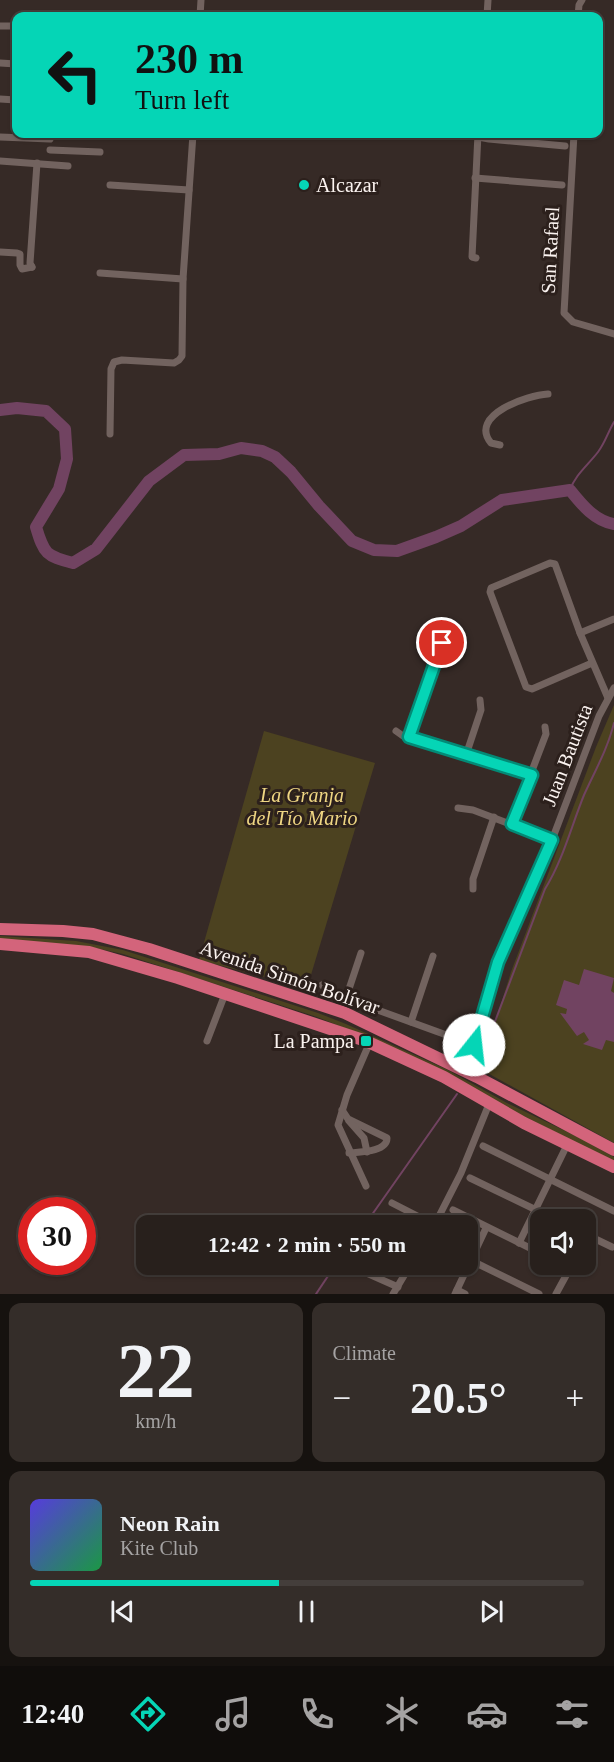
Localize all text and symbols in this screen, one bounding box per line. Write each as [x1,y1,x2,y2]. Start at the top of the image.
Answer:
icon: left [36,36,114,114]
text: 230 m [135,36,244,82]
text: Turn left [135,85,229,115]
place label: Alcazar [316,174,379,196]
marker: Alcazar [297,178,311,192]
street label: San Rafael [537,205,563,294]
pin [416,617,467,668]
icon: arrive [425,626,458,659]
street label: Juan Bautista [538,701,597,809]
park label: La Granja del Tío Mario [246,784,358,829]
street label: Avenida Simón Bolívar [197,936,383,1018]
position arrow [442,1013,506,1077]
place label: La Pampa [273,1030,354,1053]
marker: La Pampa [359,1034,373,1048]
speed limit sign: 30 [18,1197,96,1275]
map controls [530,1209,596,1275]
button: sound [530,1209,596,1275]
text: 12:42 · 2 min · 550 m [208,1232,406,1257]
text: 22 [117,1327,195,1414]
text: Climate [333,1342,396,1364]
text: 20.5° [410,1373,507,1423]
text: − [333,1380,351,1416]
text: + [565,1380,584,1416]
text: km/h [135,1410,176,1432]
text: Neon Rain [120,1511,220,1536]
text: Kite Club [120,1537,198,1559]
icon: previous [106,1595,139,1628]
icon: pause [290,1595,323,1628]
icon: next [475,1595,508,1628]
icon: directions [127,1693,169,1735]
icon: music [212,1693,254,1735]
icon: phone [296,1693,338,1735]
icon: climate [381,1693,423,1735]
icon: car [466,1693,508,1735]
icon: filters [551,1693,593,1735]
text: 12:40 [21,1699,84,1729]

